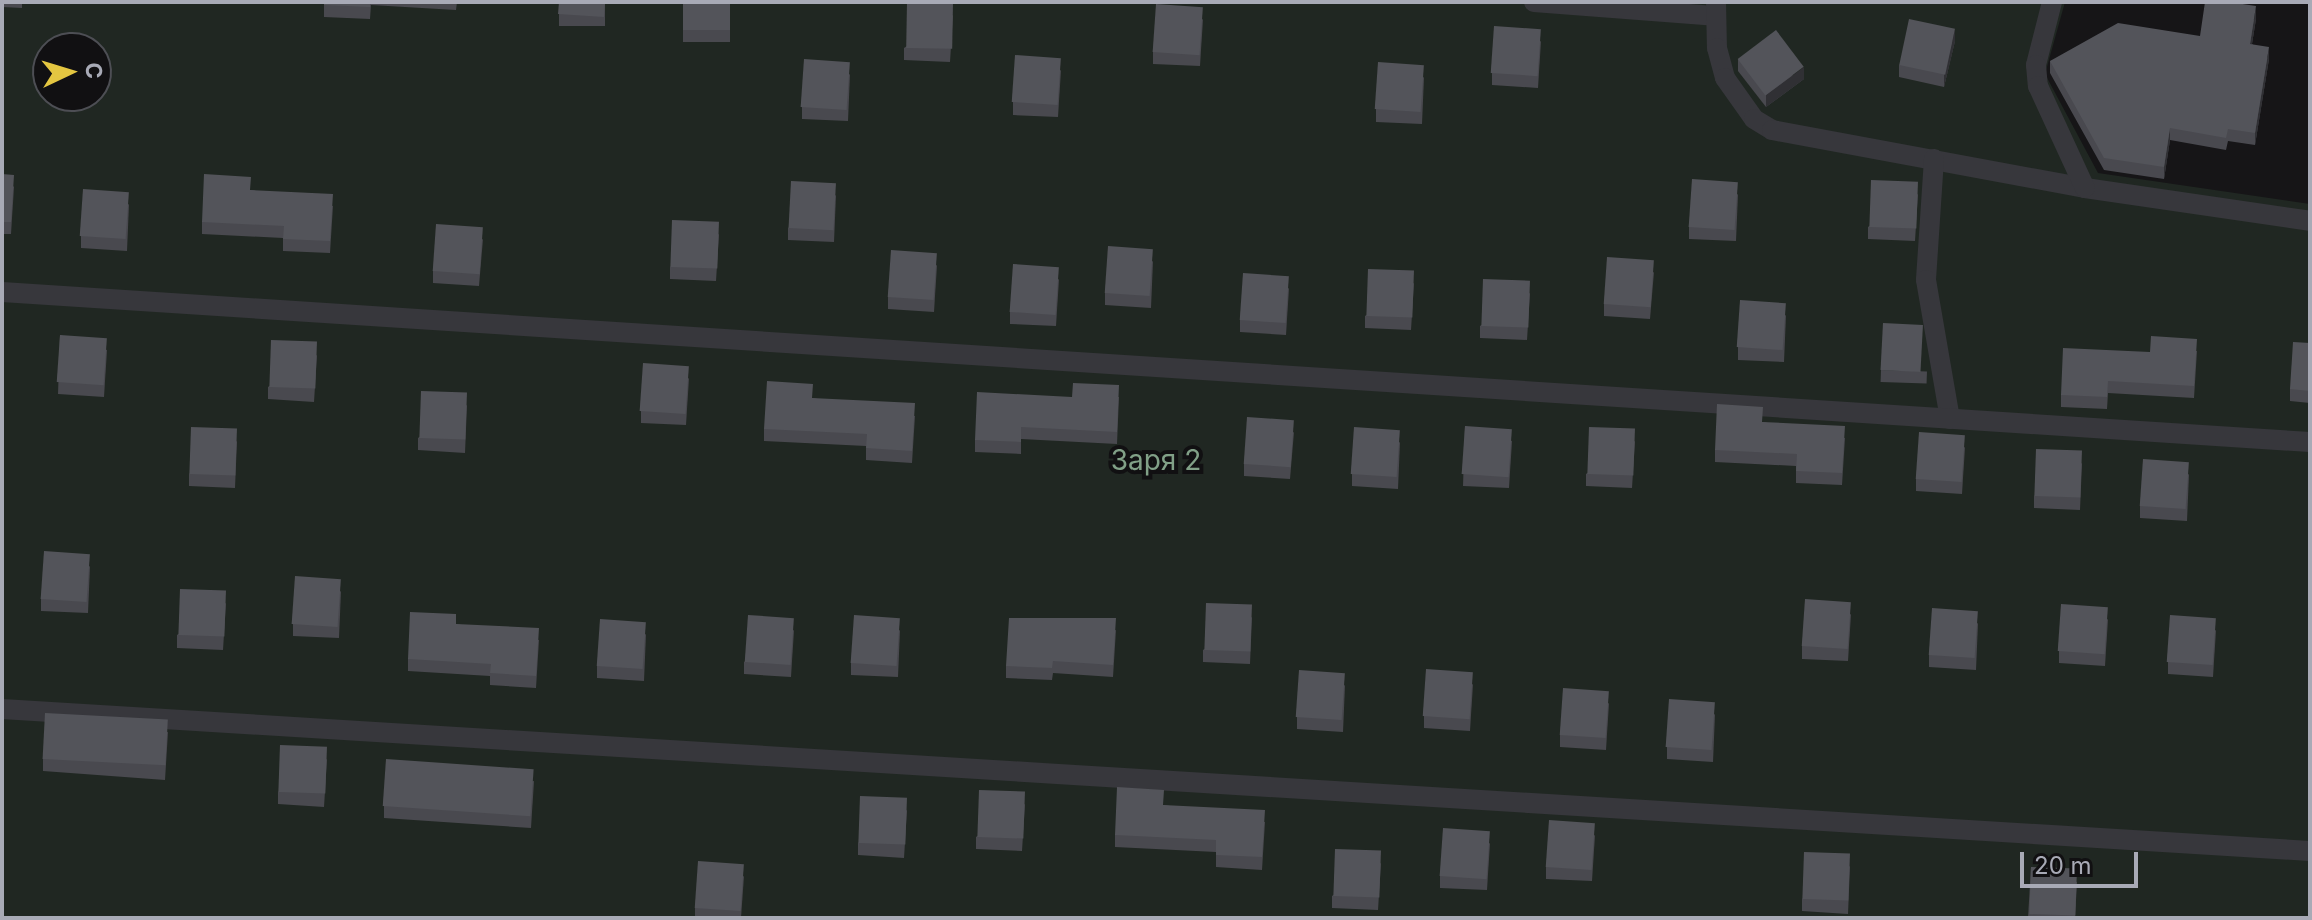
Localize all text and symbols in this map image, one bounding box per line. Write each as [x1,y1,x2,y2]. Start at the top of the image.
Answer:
north arrow [32,32,112,112]
text: С [80,61,107,79]
park label: Заря 2 [1111,443,1201,477]
scale bar [2024,836,2142,886]
text: 20 m [2034,851,2092,880]

